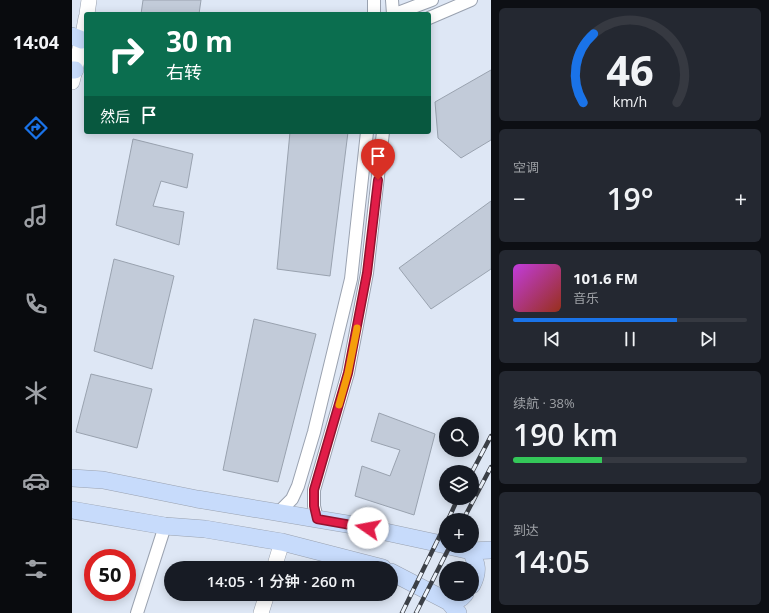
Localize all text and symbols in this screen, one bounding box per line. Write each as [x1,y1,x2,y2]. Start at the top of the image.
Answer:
text: 30 m [166,22,233,60]
icon: right [100,28,152,80]
text: 14:04 [13,30,59,54]
text: 46 [606,41,654,97]
text: 右转 [166,60,202,84]
text: km/h [613,91,647,110]
icon: arrive [138,104,160,126]
text: 然后 [100,106,130,126]
icon: directions [22,114,50,142]
pin [361,139,395,180]
icon: arrive [367,145,389,167]
text: 空调 [513,158,539,176]
text: 19° [606,178,654,219]
text: − [513,183,526,213]
text: + [734,183,747,213]
icon: music [22,202,50,230]
text: 101.6 FM [573,268,638,288]
text: 音乐 [573,289,599,307]
icon: phone [22,290,50,318]
icon: previous [541,328,563,350]
icon: pause [619,328,641,350]
icon: next [697,328,719,350]
icon: climate [22,379,50,407]
text: 续航 · 38% [513,394,575,412]
text: 190 km [513,414,618,455]
map controls [439,417,479,601]
button: search [439,417,479,457]
button: layers [439,465,479,505]
icon: car [22,467,50,495]
position arrow [347,507,389,549]
button: + [439,513,479,553]
text: 到达 [513,521,539,539]
text: 14:05 [513,541,590,582]
speed limit sign: 50 [84,549,136,601]
icon: filters [22,555,50,583]
button: − [439,561,479,601]
text: 14:05 · 1 分钟 · 260 m [207,571,355,591]

